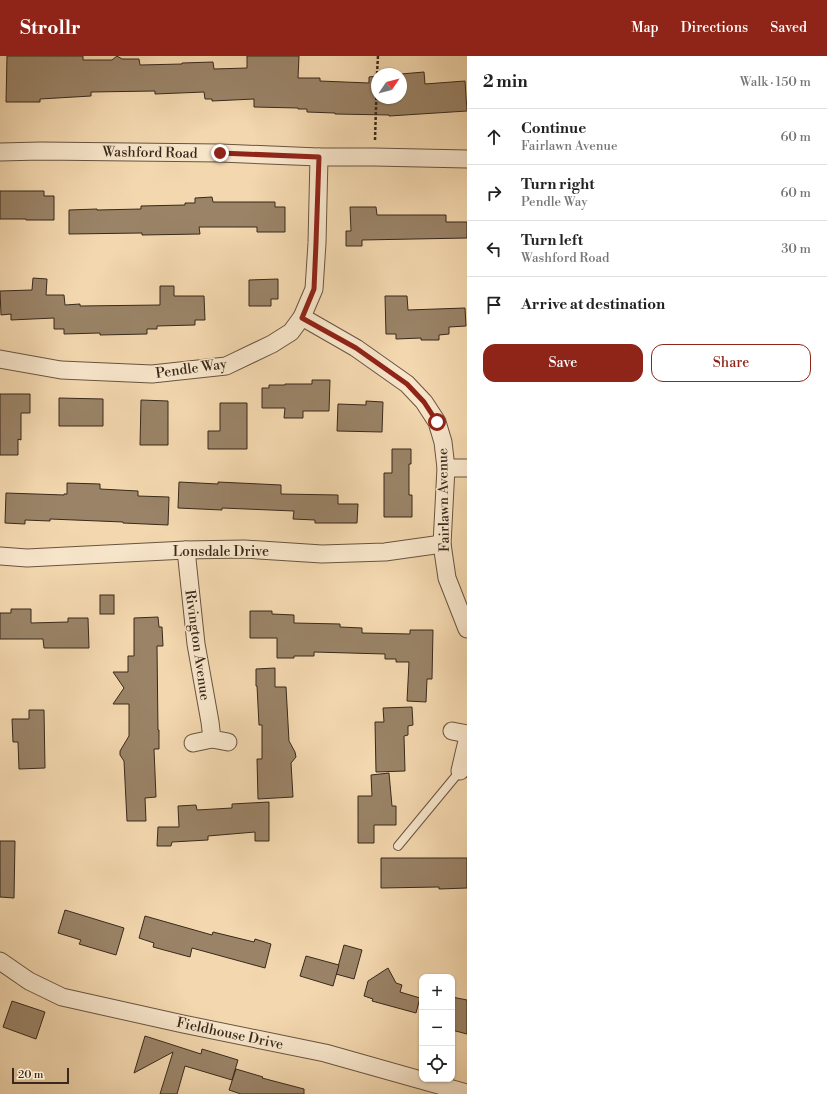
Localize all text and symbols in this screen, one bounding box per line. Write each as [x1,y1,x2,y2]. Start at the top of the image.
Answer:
text: Strollr [20,16,81,40]
text: Map [631,19,659,37]
text: Directions [681,19,748,37]
text: Saved [770,19,807,37]
north arrow [371,68,407,104]
text: 2 min [483,71,528,93]
text: Walk · 150 m [740,74,811,90]
text: Continue [521,119,586,138]
icon: ahead [483,126,505,148]
text: 60 m [780,129,811,145]
text: Fairlawn Avenue [521,138,618,154]
street label: Washford Road [101,143,198,163]
route end [211,144,229,162]
text: Turn right [521,175,595,194]
icon: right [483,182,505,204]
text: 60 m [780,185,811,201]
text: Pendle Way [521,194,588,210]
text: Turn left [521,231,583,250]
icon: left [483,238,505,260]
text: 30 m [781,241,811,257]
text: Washford Road [521,250,609,266]
icon: arrive [483,294,505,316]
text: Arrive at destination [521,295,665,314]
button: Save [483,344,643,382]
button: Share [651,344,811,382]
street label: Pendle Way [154,355,228,383]
route start [428,413,446,431]
street label: Fairlawn Avenue [434,448,454,552]
street label: Lonsdale Drive [173,543,269,561]
street label: Rivington Avenue [180,589,214,702]
map controls [419,974,455,1082]
button: + [419,974,455,1010]
button: − [419,1010,455,1046]
street label: Fieldhouse Drive [175,1014,285,1054]
button: locate [419,1046,455,1082]
scale bar [12,1066,69,1085]
text: 20 m [18,1068,43,1082]

